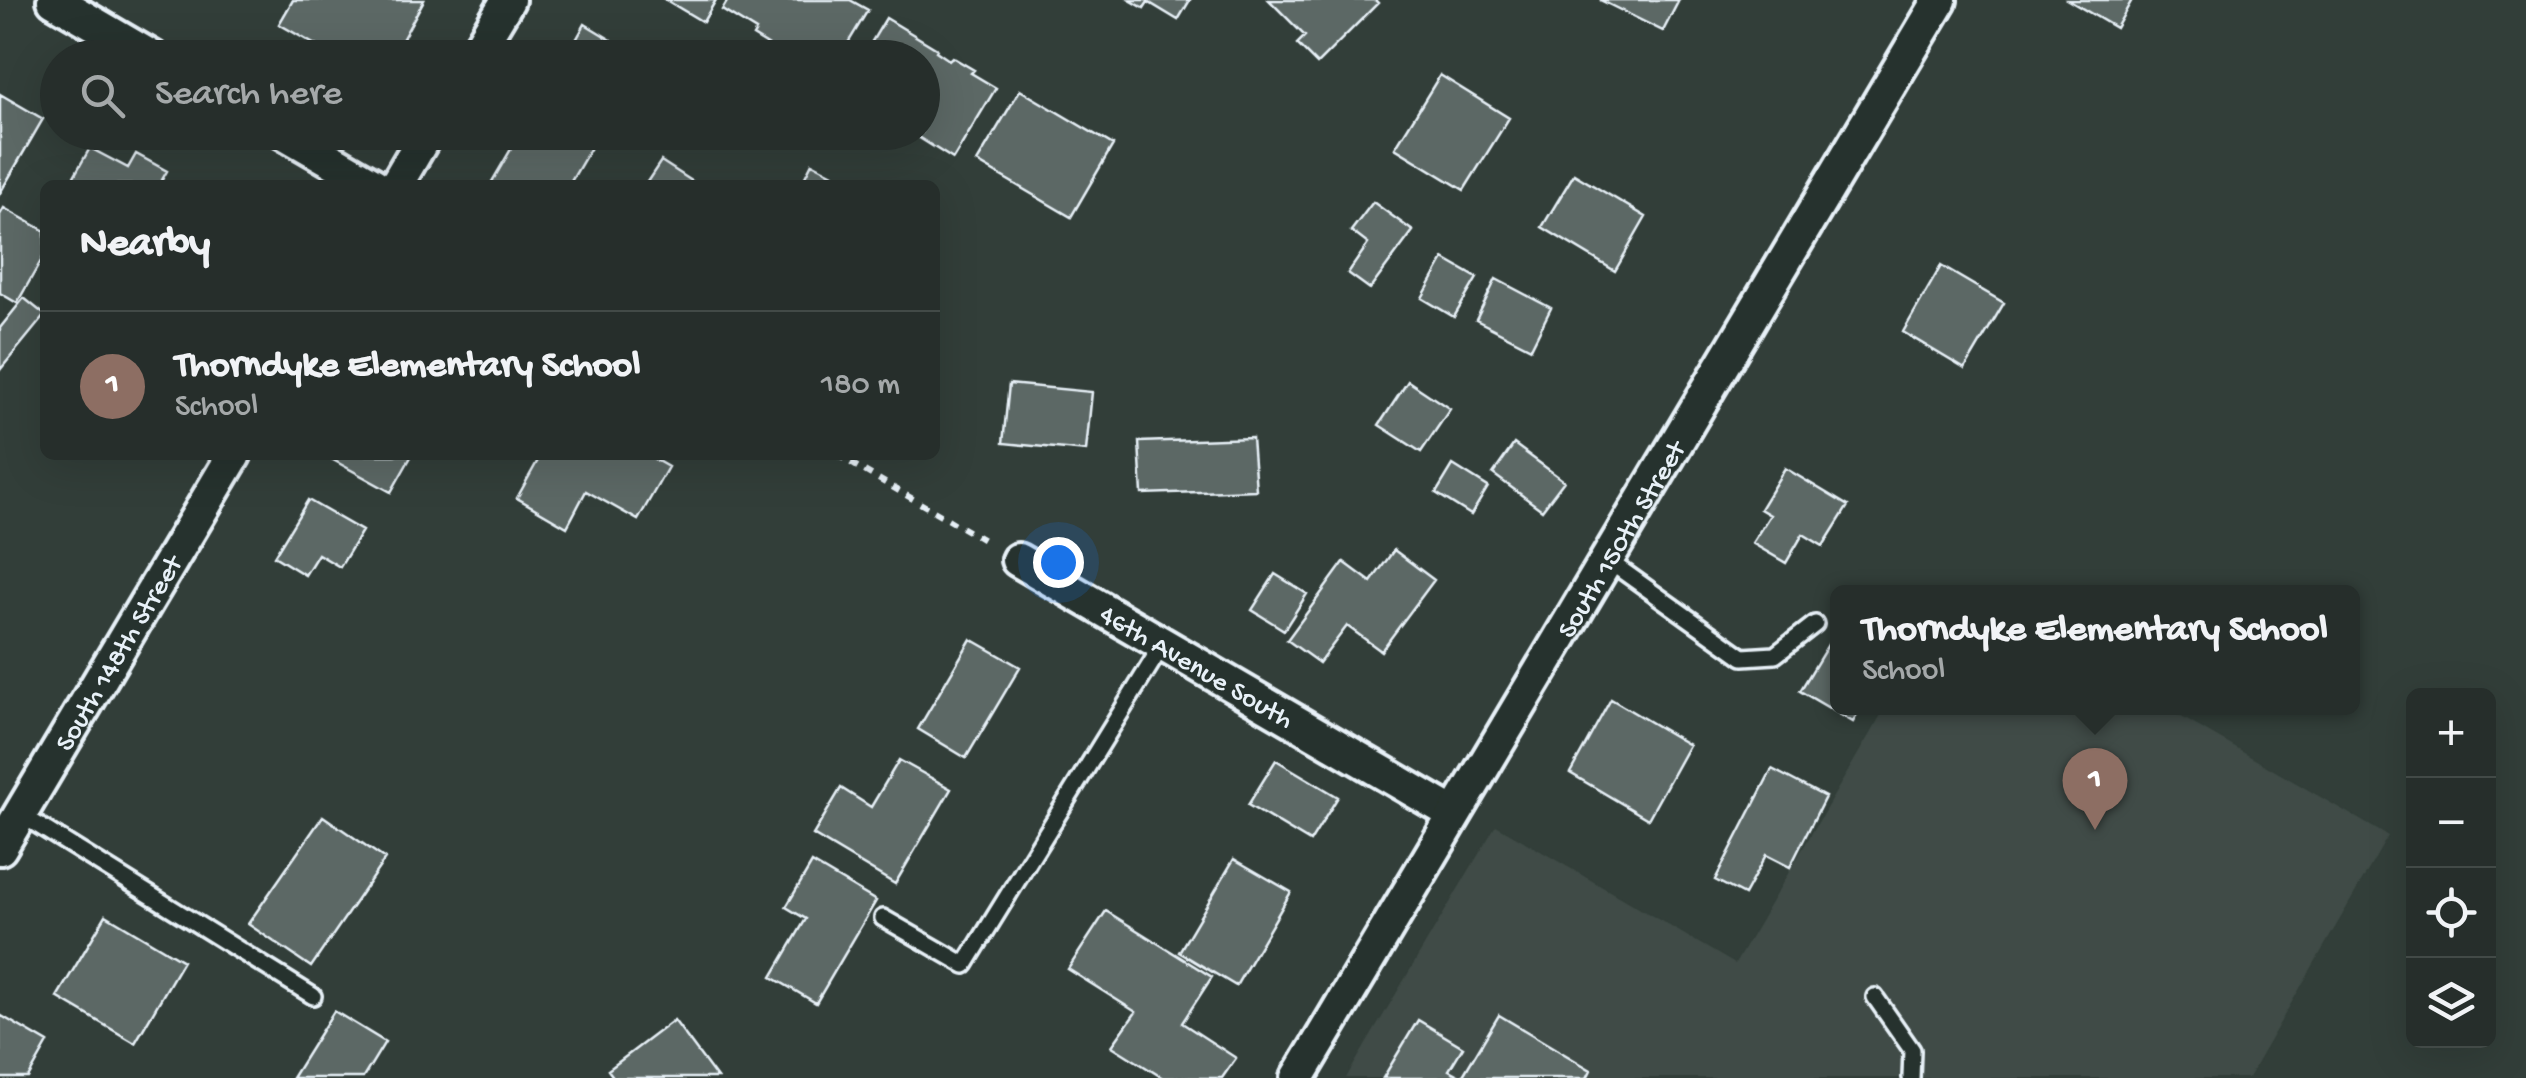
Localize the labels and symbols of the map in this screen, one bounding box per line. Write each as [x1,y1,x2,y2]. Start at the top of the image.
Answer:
street label: South 150th Street [1552,434,1696,645]
your location [1033,537,1084,588]
street label: South 148th Street [50,549,193,758]
street label: 46th Avenue South [1093,599,1298,738]
pin: 1 [2062,748,2128,830]

